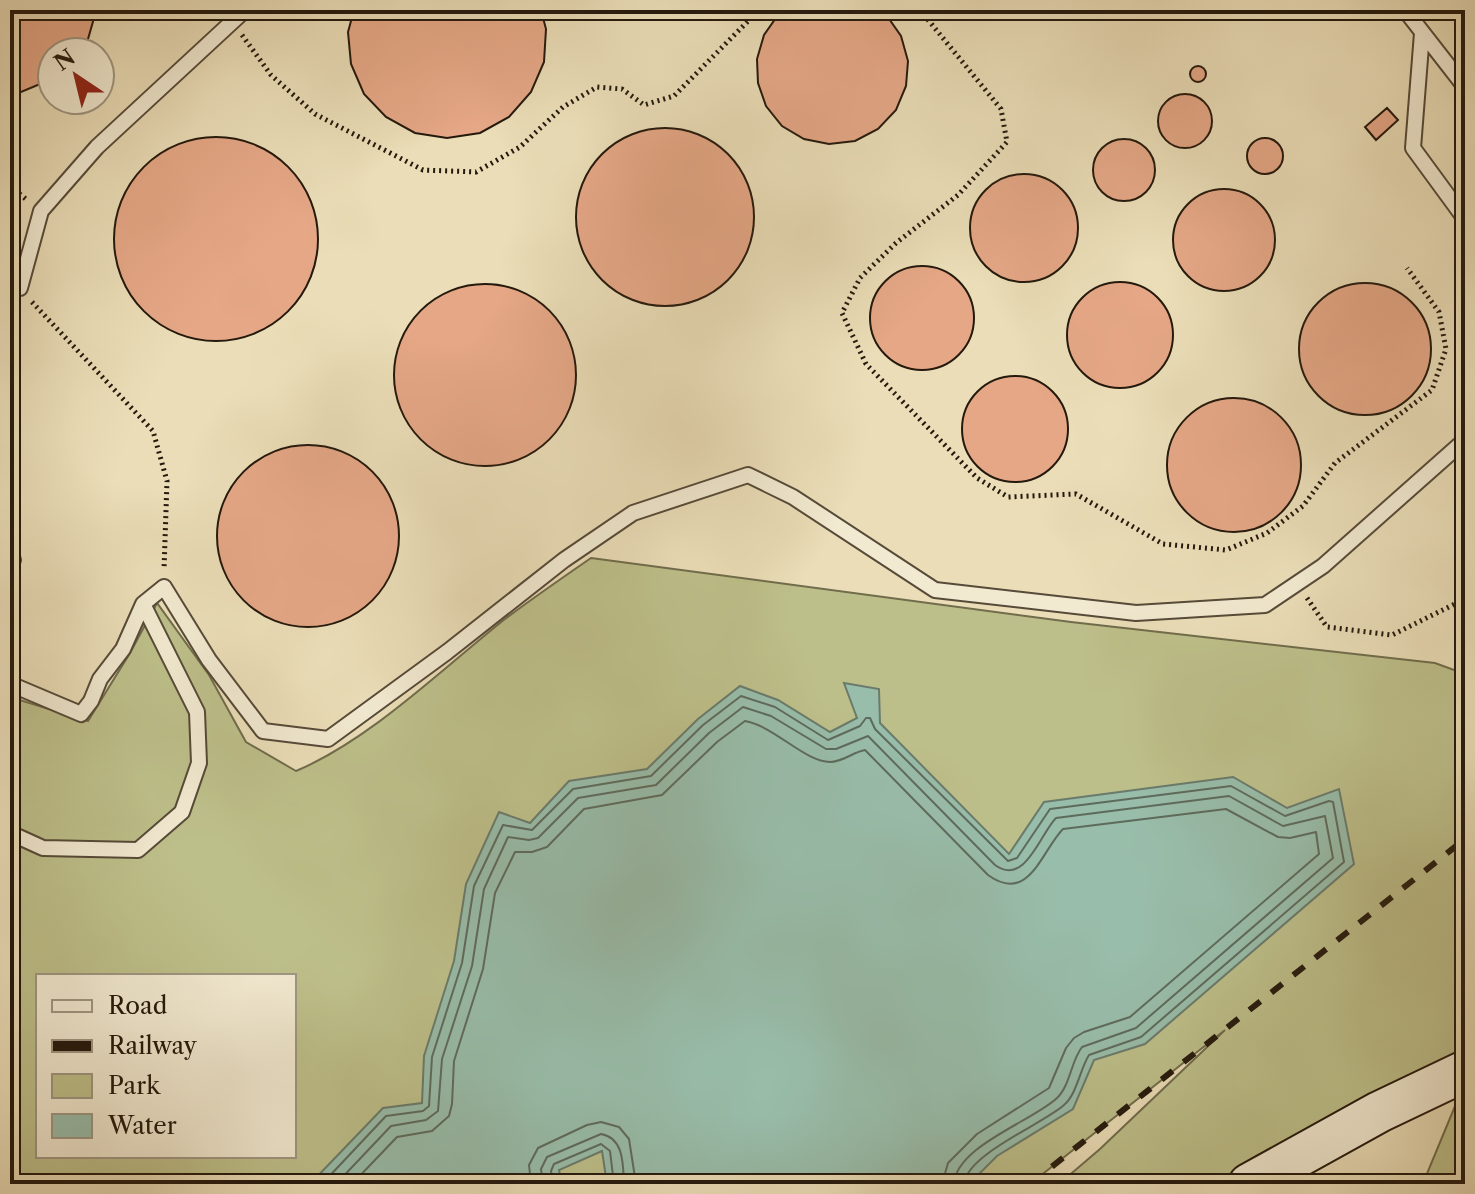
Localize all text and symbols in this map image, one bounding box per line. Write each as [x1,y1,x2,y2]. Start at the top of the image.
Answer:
north arrow [36,36,116,116]
text: N [49,43,80,77]
legend [36,974,296,1158]
text: Road [108,991,168,1020]
text: Railway [108,1031,198,1060]
text: Park [108,1071,161,1100]
text: Water [107,1111,177,1140]

